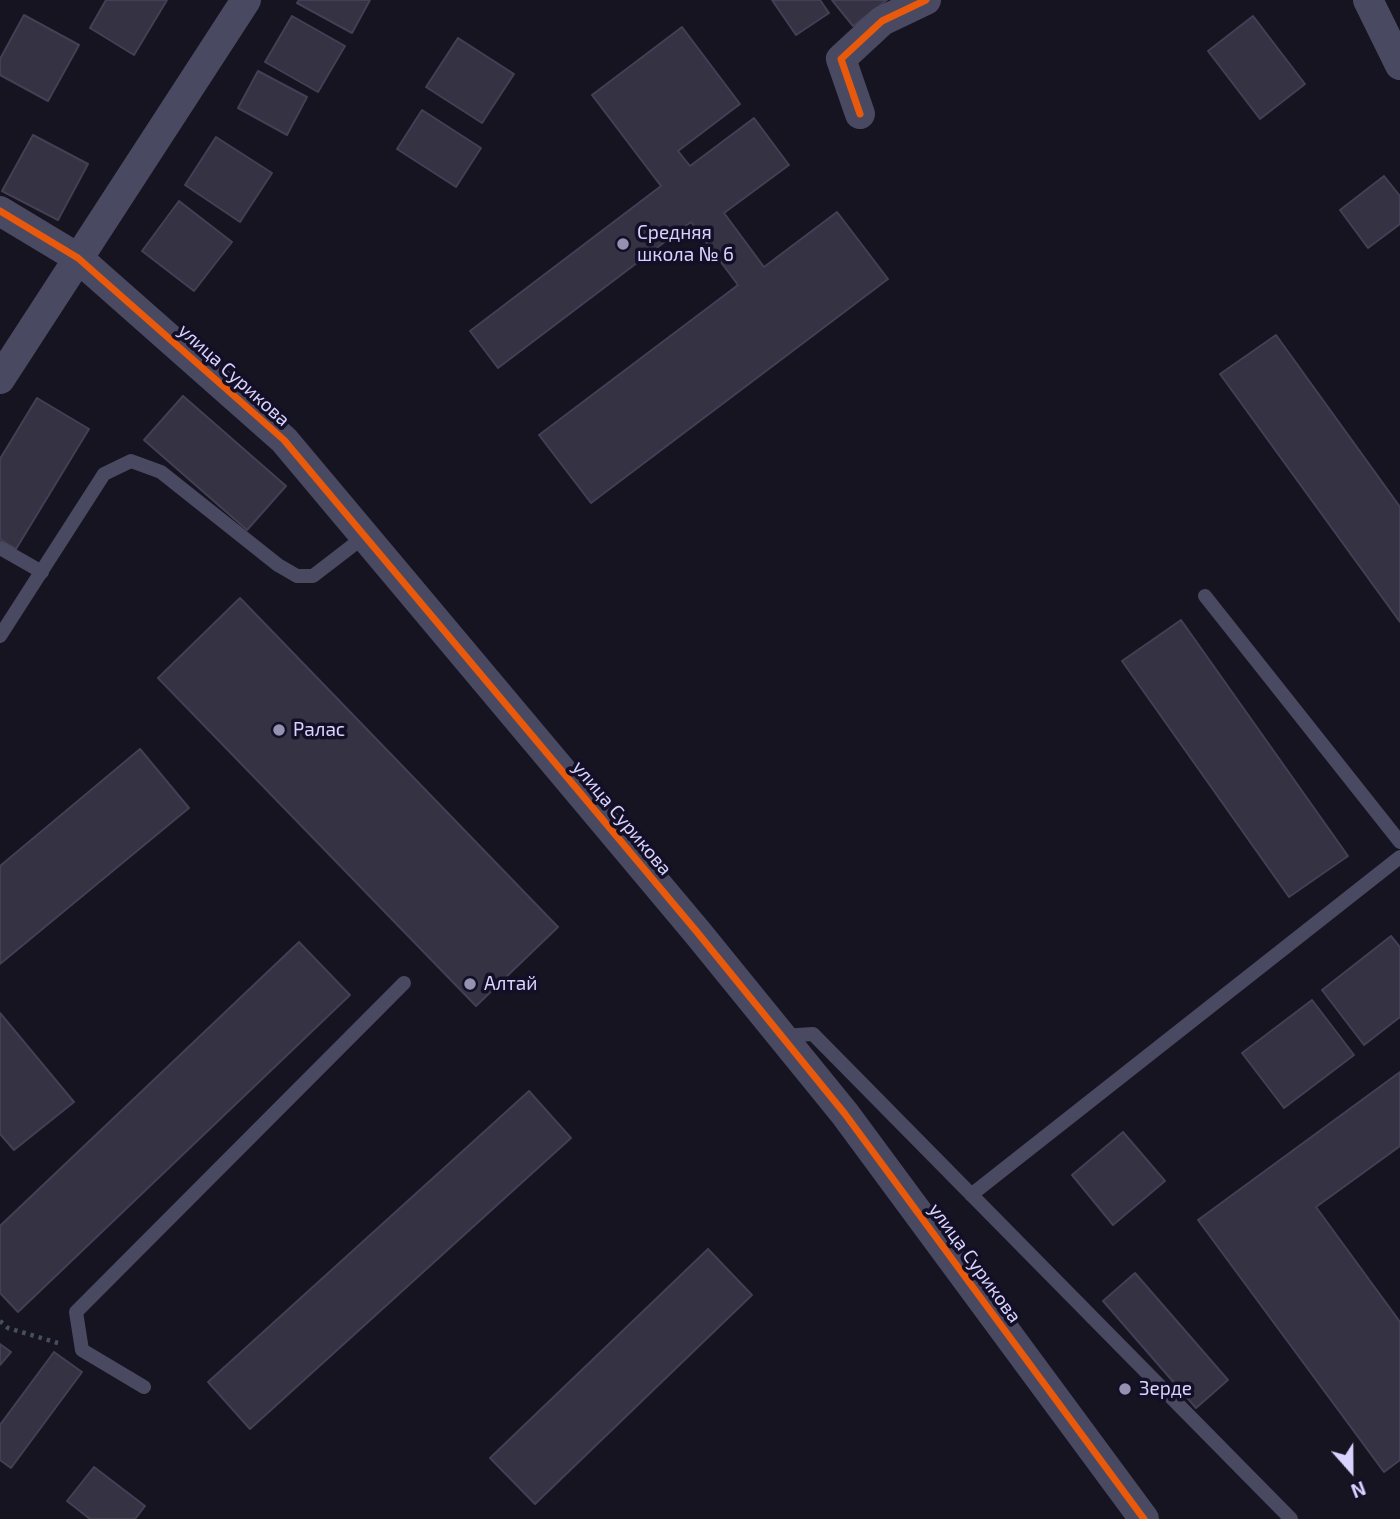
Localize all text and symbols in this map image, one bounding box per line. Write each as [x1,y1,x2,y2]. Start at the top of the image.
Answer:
place label: Средняя школа № 6 [637,222,734,266]
marker: Средняя школа № 6 [615,236,631,252]
street label: улица Сурикова [174,319,294,431]
place label: Ралас [293,719,345,741]
marker: Ралас [271,722,287,738]
street label: улица Сурикова [568,756,676,880]
place label: Алтай [484,973,537,995]
marker: Алтай [462,976,478,992]
street label: улица Сурикова [924,1199,1026,1327]
place label: Зерде [1139,1378,1192,1400]
marker: Зерде [1117,1381,1133,1397]
north arrow [1316,1435,1386,1505]
text: N [1348,1477,1369,1503]

